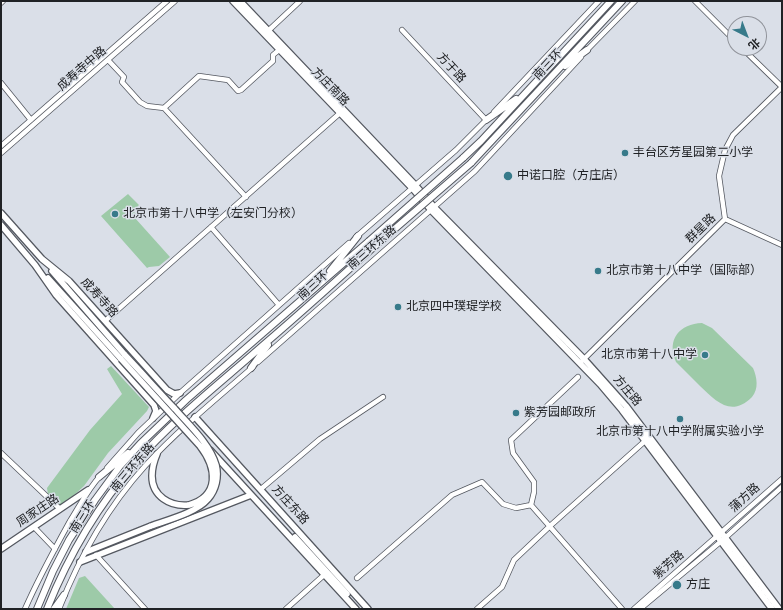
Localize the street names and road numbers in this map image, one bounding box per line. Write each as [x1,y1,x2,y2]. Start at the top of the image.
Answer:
street label: 成寿寺中路 [55,44,109,94]
street label: 南三环 [530,47,566,83]
street label: 方于路 [433,50,469,86]
street label: 方庄南路 [308,65,352,109]
street label: 群星路 [683,211,719,247]
street label: 南三环东路 [345,223,399,273]
street label: 南三环 [295,269,331,303]
street label: 成寿寺路 [78,275,120,321]
street label: 方庄路 [610,373,644,409]
street label: 南三环东路 [108,440,158,496]
street label: 蒲方路 [727,481,763,515]
street label: 方庄东路 [269,482,311,528]
street label: 周家庄路 [14,492,62,530]
street label: 南三环 [67,498,99,536]
street label: 紫芳路 [651,548,687,582]

